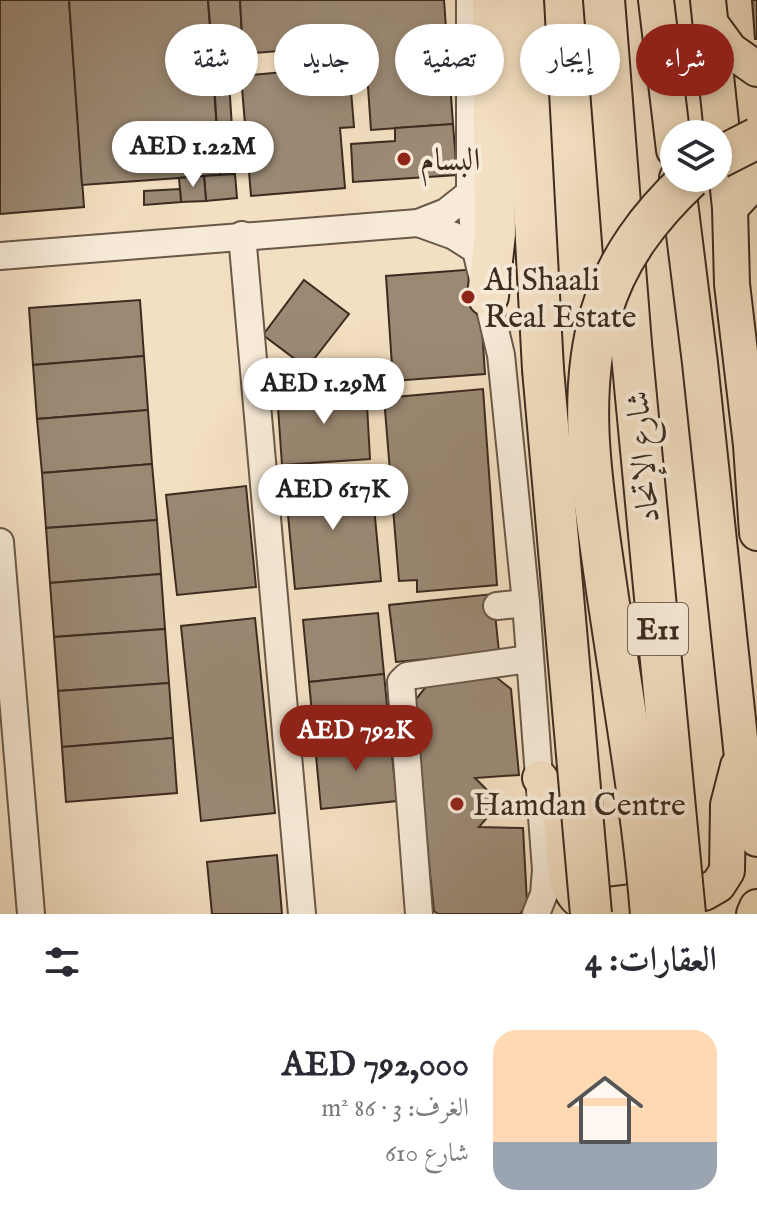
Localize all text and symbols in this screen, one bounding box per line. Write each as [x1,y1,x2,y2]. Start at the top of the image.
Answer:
chip: شقة [165,24,258,96]
chip: جديد [274,24,379,96]
chip: تصفية [395,24,504,96]
chip: إيجار [520,24,620,96]
chip: شراء [636,24,734,96]
map controls [660,120,732,192]
button: layers [660,120,732,192]
pin: AED 1.22M [101,121,285,189]
text: AED 1.22M [130,130,256,163]
place label: البسام [420,141,480,187]
marker: البسام [395,150,413,168]
place label: Al Shaali Real Estate [483,261,636,339]
marker: Al Shaali Real Estate [459,288,477,306]
pin: AED 1.29M [232,358,416,426]
text: AED 1.29M [261,367,387,400]
street label: شارع الإتحاد [618,389,675,524]
pin: AED 617K [250,464,416,532]
text: AED 617K [276,473,390,506]
road number: E11 [628,603,688,655]
pin: AED 792K [273,705,439,773]
text: AED 792K [298,714,414,747]
place label: Hamdan Centre [473,786,686,827]
marker: Hamdan Centre [448,795,466,813]
text: العقارات: 4 [585,939,717,982]
icon: filters [40,940,84,984]
text: AED 792,000 [282,1044,469,1087]
icon: home [557,1062,653,1158]
text: الغرف: 3 · 86 m² [321,1092,469,1125]
text: شارع 610 [385,1137,469,1170]

